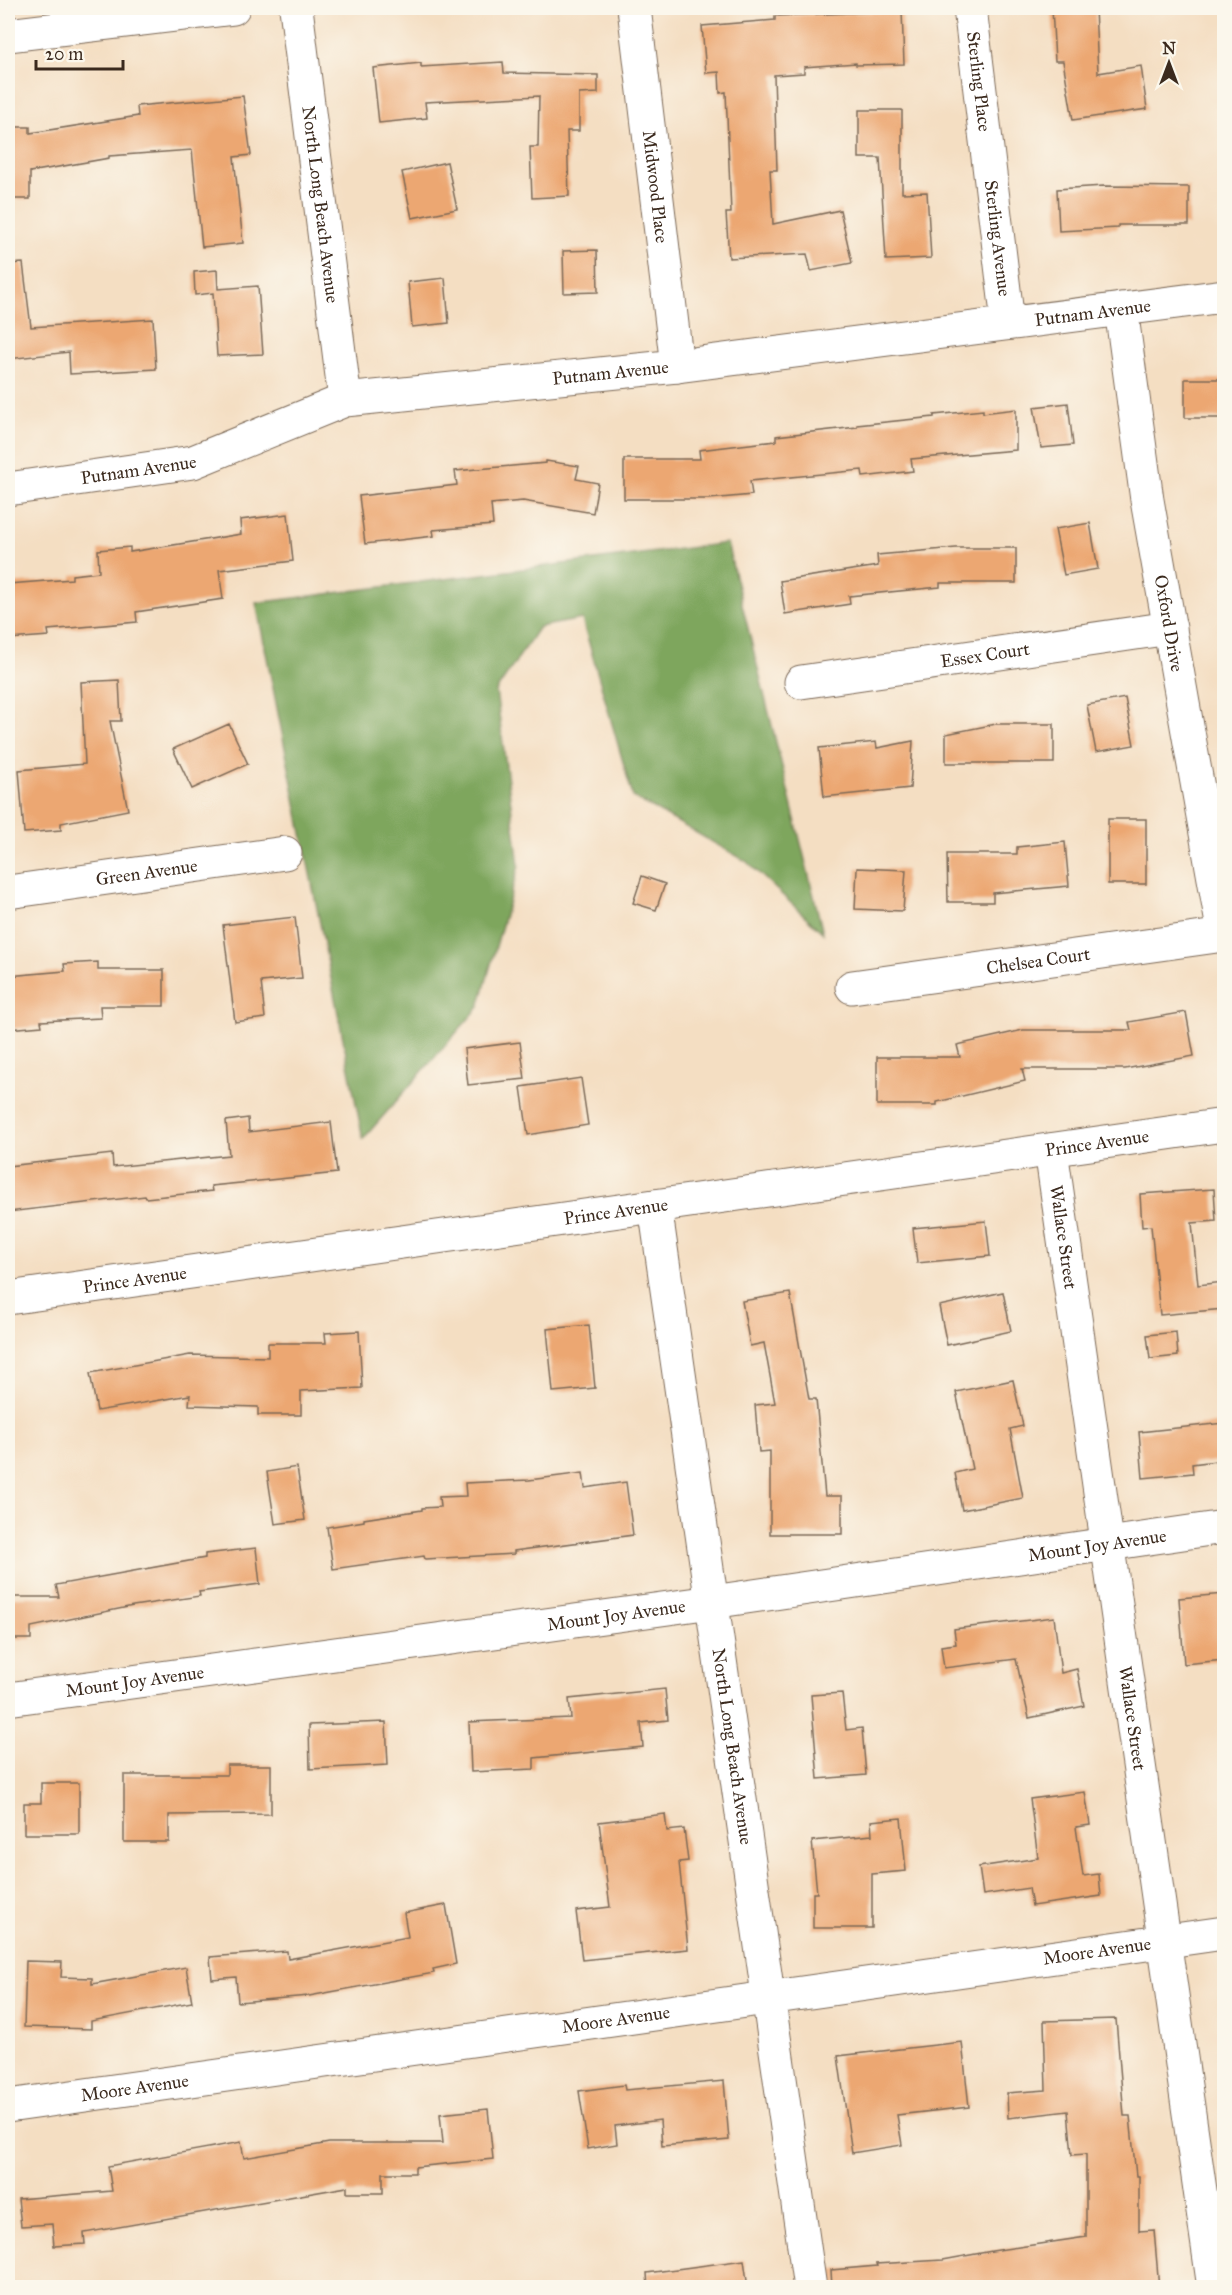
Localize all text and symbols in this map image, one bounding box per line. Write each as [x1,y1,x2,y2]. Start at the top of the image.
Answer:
street label: Sterling Place [962,30,996,133]
scale bar [36,33,123,71]
north arrow [1139,33,1199,93]
text: N [1162,39,1176,58]
text: 20 m [45,43,83,65]
street label: North Long Beach Avenue [297,105,344,304]
street label: Midwood Place [638,129,673,244]
street label: Sterling Avenue [980,179,1016,298]
street label: Putnam Avenue [1033,294,1152,331]
street label: Putnam Avenue [551,356,670,390]
street label: Putnam Avenue [79,451,198,489]
street label: Oxford Drive [1149,573,1188,674]
street label: Essex Court [939,638,1032,672]
street label: Green Avenue [94,854,199,891]
street label: Chelsea Court [985,943,1092,979]
street label: Prince Avenue [1044,1125,1150,1161]
street label: Wallace Street [1045,1184,1082,1291]
street label: Prince Avenue [562,1193,669,1230]
street label: Prince Avenue [81,1262,188,1298]
street label: Mount Joy Avenue [1027,1525,1168,1567]
street label: Mount Joy Avenue [546,1595,687,1636]
street label: North Long Beach Avenue [707,1647,757,1846]
street label: Mount Joy Avenue [64,1661,205,1702]
street label: Wallace Street [1114,1665,1151,1772]
street label: Moore Avenue [1042,1933,1152,1970]
street label: Moore Avenue [560,2001,671,2038]
street label: Moore Avenue [79,2069,190,2107]

